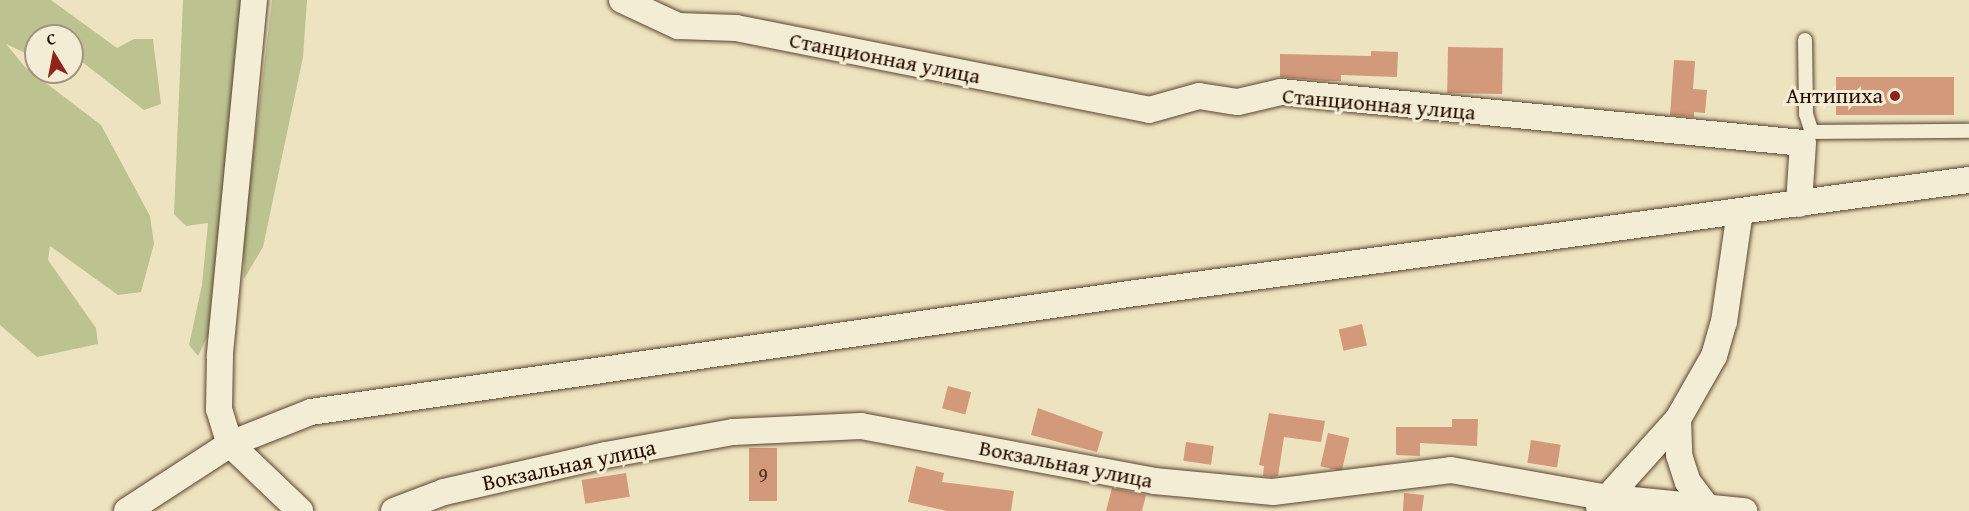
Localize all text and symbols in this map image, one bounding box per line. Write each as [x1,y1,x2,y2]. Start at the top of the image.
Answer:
north arrow [24,24,84,84]
text: С [45,26,58,51]
street label: Станционная улица [787,27,983,89]
street label: Станционная улица [1281,82,1477,126]
place label: Антипиха [1786,83,1883,109]
marker: Антипиха [1888,89,1902,103]
street label: Вокзальная улица [480,434,658,496]
street label: Вокзальная улица [977,434,1155,494]
house number: 9 [758,462,768,486]

